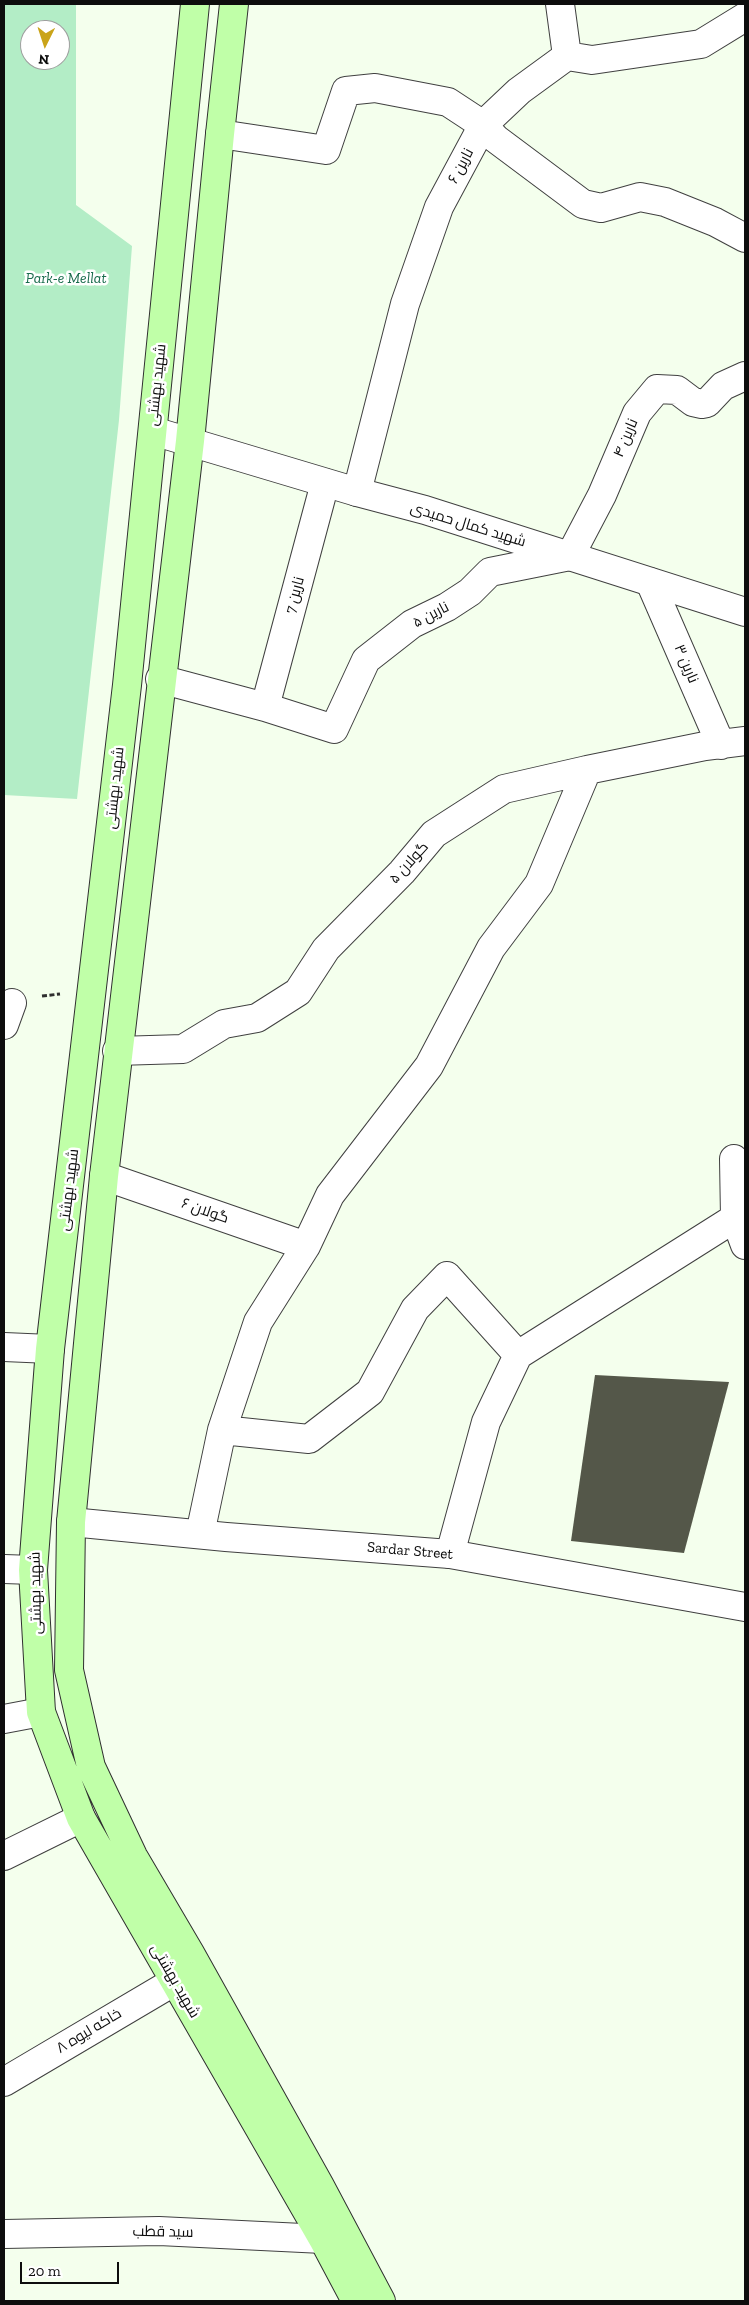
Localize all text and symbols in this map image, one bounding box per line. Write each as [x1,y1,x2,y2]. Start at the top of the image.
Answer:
north arrow [20,20,70,70]
text: N [38,51,50,68]
street label: نارین ۶ [444,145,478,187]
park label: Park-e Mellat [25,270,107,288]
street label: شهید بهشتی [144,343,170,427]
street label: نارین ۴ [610,416,642,460]
street label: شهید کمال حمیدی [408,499,528,551]
street label: نارین 7 [281,575,309,615]
street label: نارین ۵ [410,598,452,632]
street label: نارین ۳ [670,642,702,686]
street label: شهید بهشتی [102,746,128,830]
street label: گولان ۵ [386,838,432,888]
street label: شهید بهشتی [55,1148,83,1232]
street label: گولان ۶ [179,1195,231,1227]
street label: Sardar Street [366,1538,454,1564]
street label: شهید بهشتی [26,1552,46,1634]
street label: شهید بهشتی [147,1941,203,2021]
street label: خاکه لیوه ۸ [53,2005,125,2057]
street label: سید قطب [132,2222,194,2242]
scale bar [22,2252,121,2284]
text: 20 m [28,2262,61,2280]

